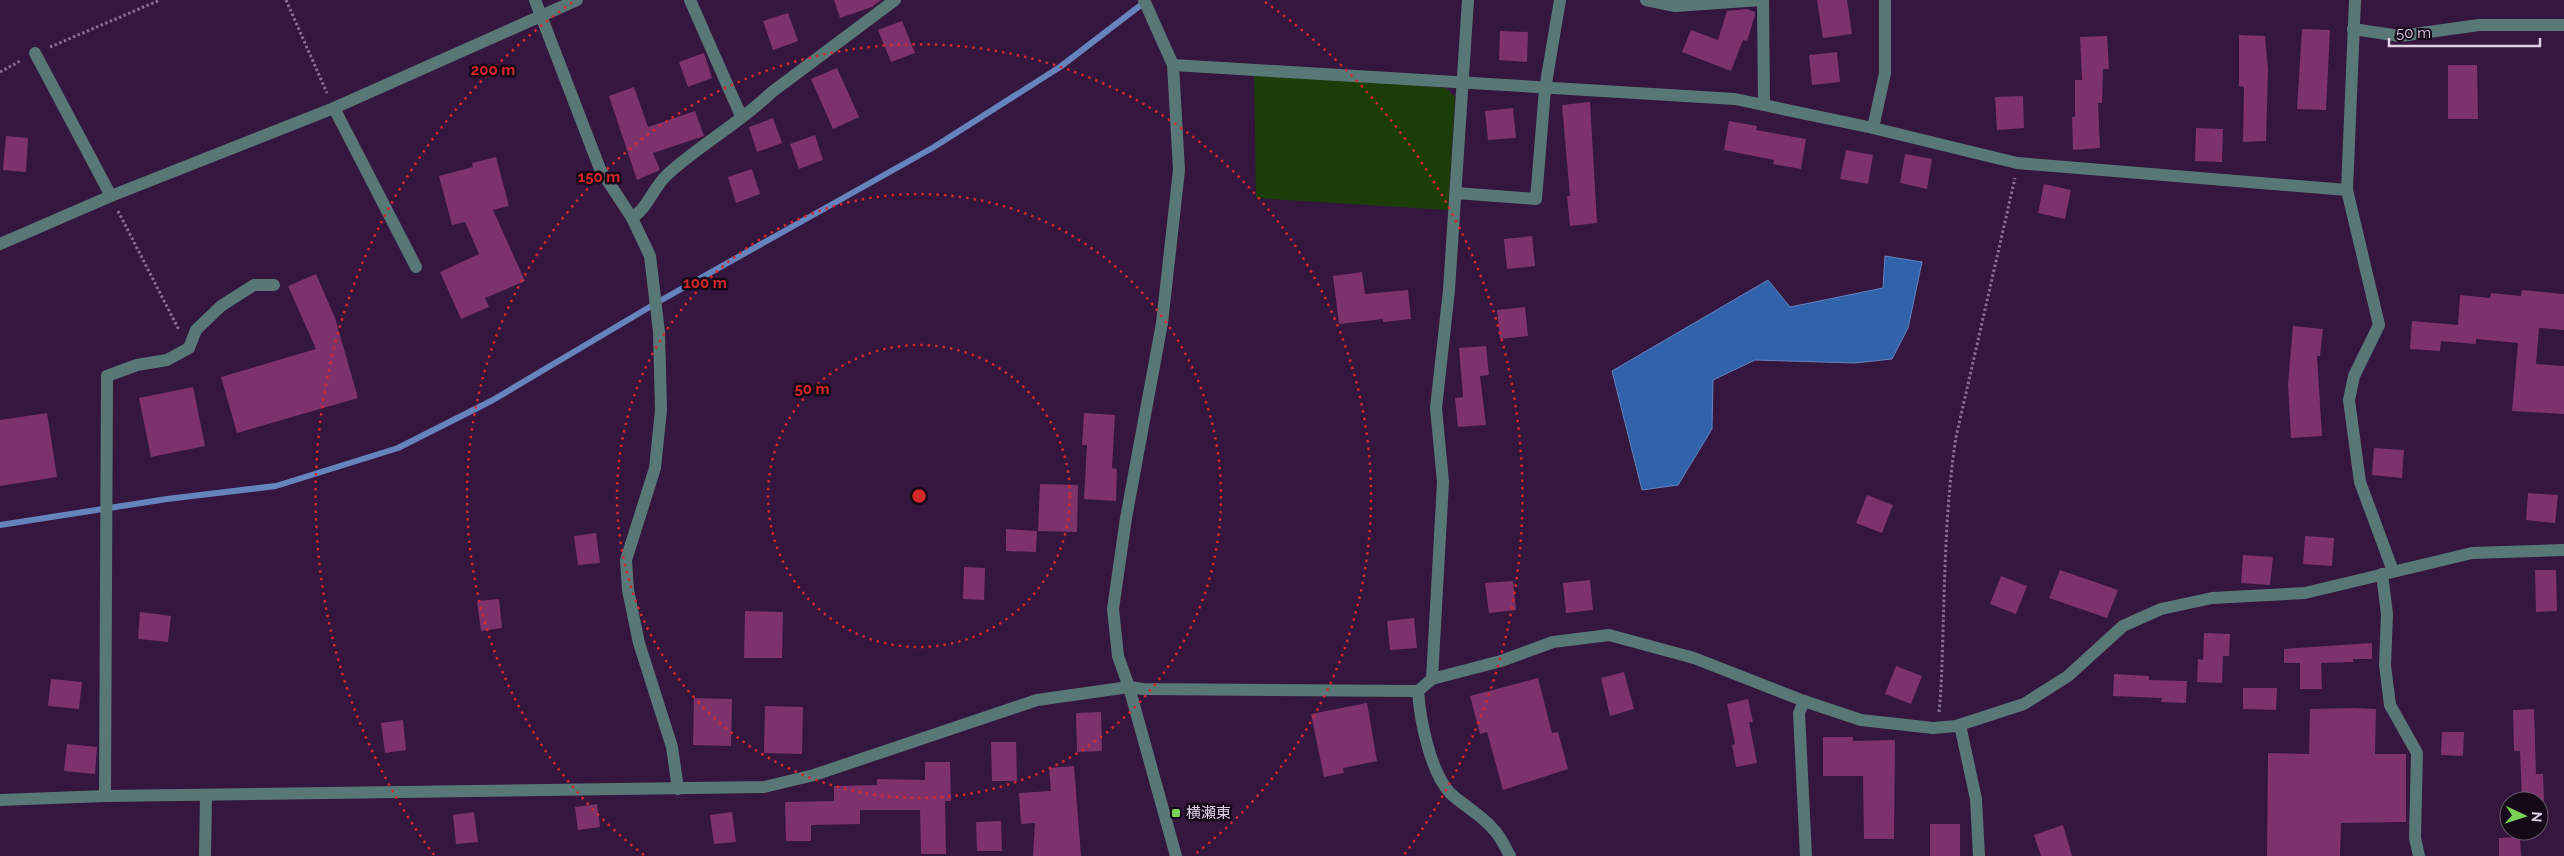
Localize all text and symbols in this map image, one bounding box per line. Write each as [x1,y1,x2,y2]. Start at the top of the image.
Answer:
scale bar [2389,15,2540,47]
text: 50 m [2396,24,2431,42]
text: 200 m [471,61,515,79]
text: 150 m [578,168,620,186]
text: 100 m [683,274,727,292]
text: 50 m [794,380,830,398]
centre of rings [910,487,928,505]
north arrow [2499,791,2549,841]
place label: 横瀬東 [1186,804,1231,822]
marker: 横瀬東 [1170,807,1182,819]
text: N [2529,811,2545,823]

